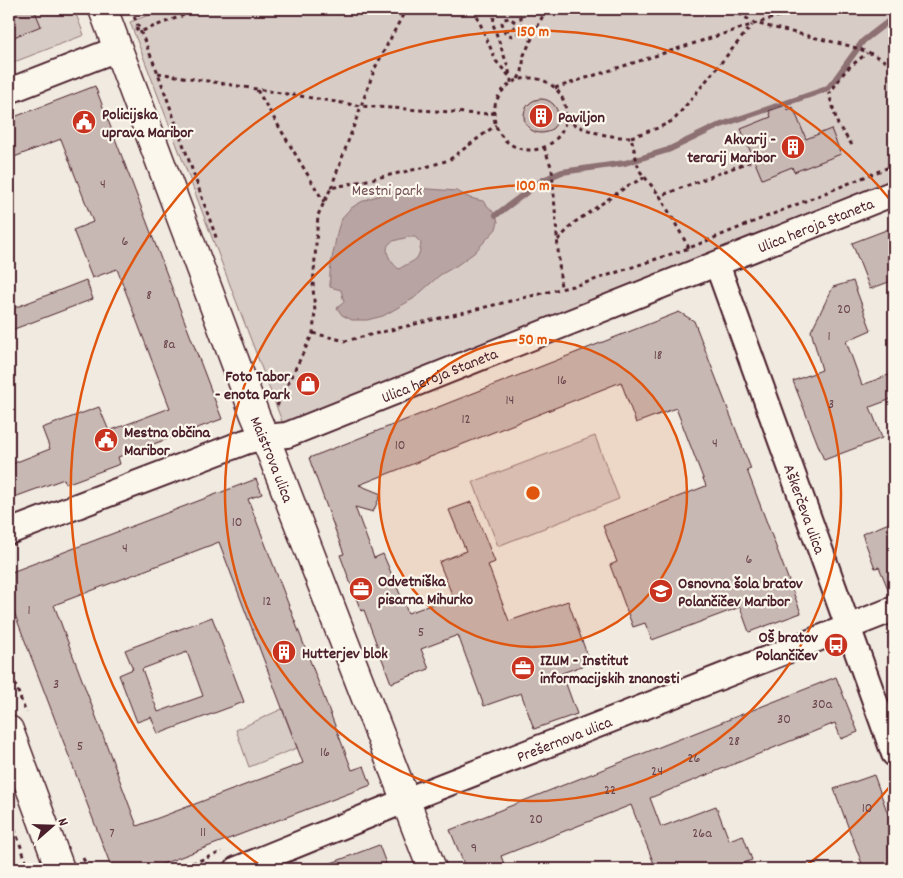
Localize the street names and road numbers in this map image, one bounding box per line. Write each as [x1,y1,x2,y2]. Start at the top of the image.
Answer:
street label: Ulica heroja Staneta [755,193,878,260]
street label: Ulica heroja Staneta [378,343,502,410]
street label: Maistrova ulica [243,413,298,507]
street label: Aškerčeva ulica [776,461,830,558]
street label: Prešernova ulica [514,711,616,770]

